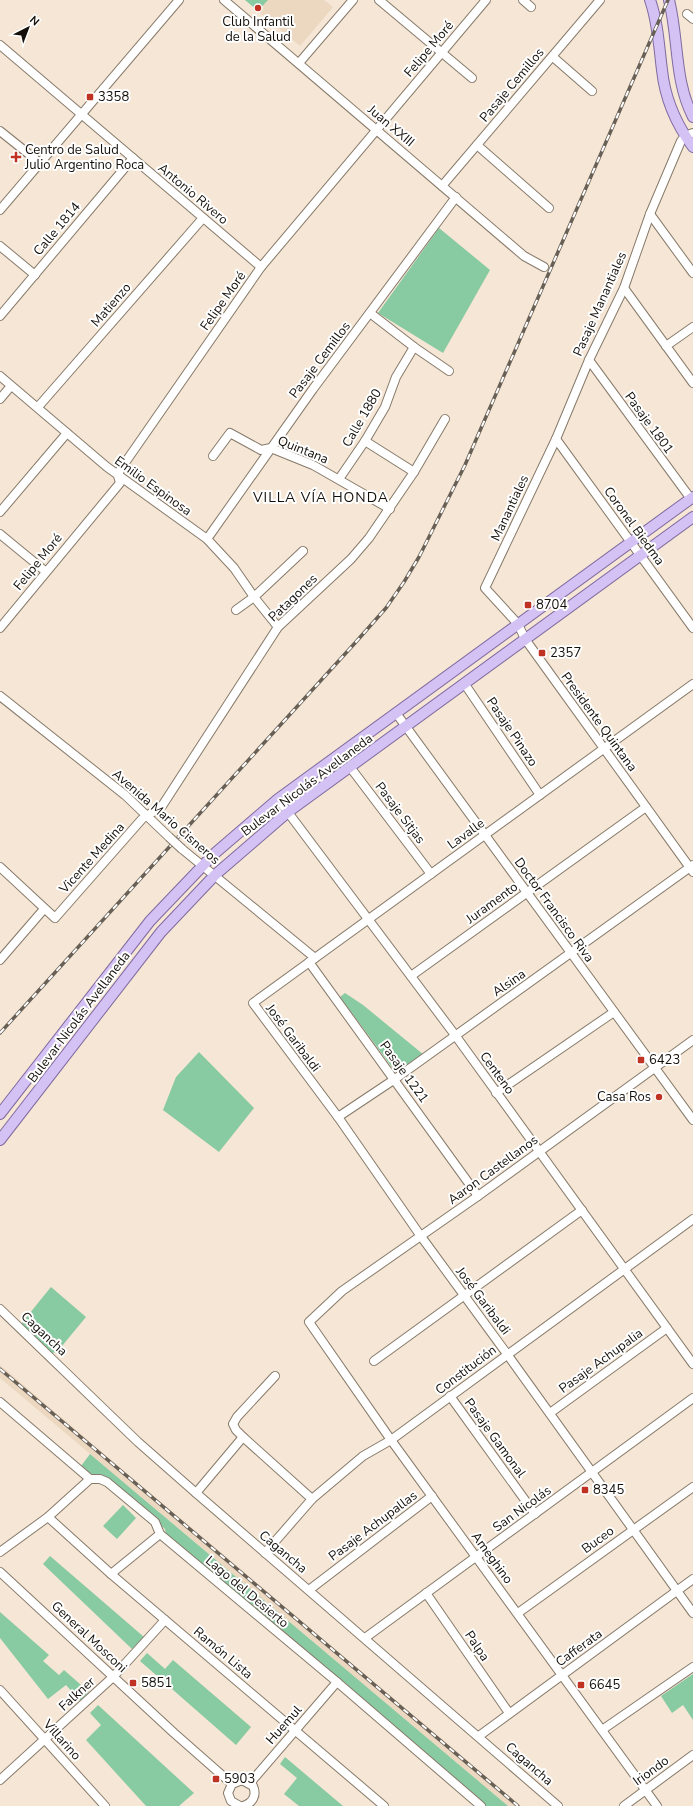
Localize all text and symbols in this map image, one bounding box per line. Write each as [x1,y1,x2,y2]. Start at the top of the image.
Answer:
marker: Club Infantil de la Salud [253,3,263,13]
north arrow [8,8,48,48]
text: N [26,13,42,29]
place label: Club Infantil de la Salud [222,13,294,46]
street label: Felipe Moré [400,17,458,81]
street label: Pasaje Cemillos [476,44,548,126]
place label: 3358 [98,88,129,106]
marker: 3358 [85,92,95,102]
street label: Juan XXIII [363,100,418,151]
place label: Centro de Salud Julio Argentino Roca [24,141,144,174]
marker: Centro de Salud Julio Argentino Roca [10,151,22,163]
street label: Antonio Rivero [154,159,232,229]
street label: Calle 1814 [29,198,85,259]
street label: Pasaje Manantiales [569,249,631,359]
street label: Felipe Moré [196,268,250,334]
street label: Matienzo [87,279,135,331]
street label: Pasaje Cemillos [285,318,355,402]
street label: Calle 1880 [338,385,386,450]
street label: Pasaje 1801 [620,388,678,458]
street label: Quintana [275,432,331,468]
street label: Emilio Espinosa [111,452,195,520]
street label: Manantiales [487,472,533,544]
street label: Coronel Biedma [599,483,669,569]
district label: VILLA VÍA HONDA [252,488,389,507]
street label: Felipe Moré [10,530,67,594]
street label: Patagones [265,570,321,626]
place label: 8704 [536,596,567,614]
marker: 8704 [523,600,533,610]
place label: 2357 [550,644,581,662]
marker: 2357 [537,648,547,658]
street label: Presidente Quintana [557,669,641,775]
street label: Pasaje Pinazo [482,694,542,770]
street label: Bulevar Nicolás Avellaneda [238,730,376,840]
street label: Avenida Mario Cisneros [108,765,224,869]
street label: Pasaje Sitjas [371,778,429,848]
street label: Lavalle [444,814,488,854]
street label: Vicente Medina [55,819,129,898]
street label: Doctor Francisco Riva [510,854,598,966]
street label: Juramento [462,878,522,929]
street label: Bulevar Nicolás Avellaneda [24,948,134,1086]
street label: Alsina [489,965,529,1001]
street label: José Garibaldi [261,1000,325,1076]
street label: Pasaje 1221 [375,1037,433,1107]
street label: Centeno [475,1048,519,1098]
place label: 6423 [649,1051,680,1069]
marker: 6423 [636,1055,646,1065]
place label: Casa Ros [597,1088,651,1106]
marker: Casa Ros [654,1092,664,1102]
street label: Aaron Castellanos [444,1131,542,1209]
street label: José Garibaldi [451,1263,515,1339]
street label: Cagancha [17,1308,71,1360]
street label: Pasaje Achupalia [555,1324,647,1398]
street label: Constitución [432,1341,500,1399]
street label: Pasaje Gamonal [460,1395,530,1481]
place label: 8345 [593,1481,624,1499]
street label: San Nicolás [489,1482,555,1536]
marker: 8345 [580,1485,590,1495]
street label: Pasaje Achupallas [325,1487,421,1565]
street label: Buceo [578,1522,618,1558]
street label: Cagancha [255,1527,311,1577]
street label: Ameghino [467,1528,517,1588]
street label: Lago del Desierto [202,1552,292,1632]
street label: General Mosconi [47,1597,131,1677]
street label: Ramón Lista [189,1623,257,1683]
street label: Cafferata [552,1625,606,1671]
street label: Palpa [460,1627,494,1665]
street label: Falkner [55,1673,99,1715]
place label: 5851 [141,1674,172,1692]
place label: 6645 [589,1676,620,1694]
marker: 5851 [128,1678,138,1688]
marker: 6645 [576,1680,586,1690]
street label: Huemul [262,1701,306,1748]
street label: Villarino [38,1715,85,1764]
street label: Cagancha [501,1738,557,1790]
street label: Iriondo [629,1752,673,1790]
place label: 5903 [224,1770,255,1788]
marker: 5903 [211,1774,221,1784]

